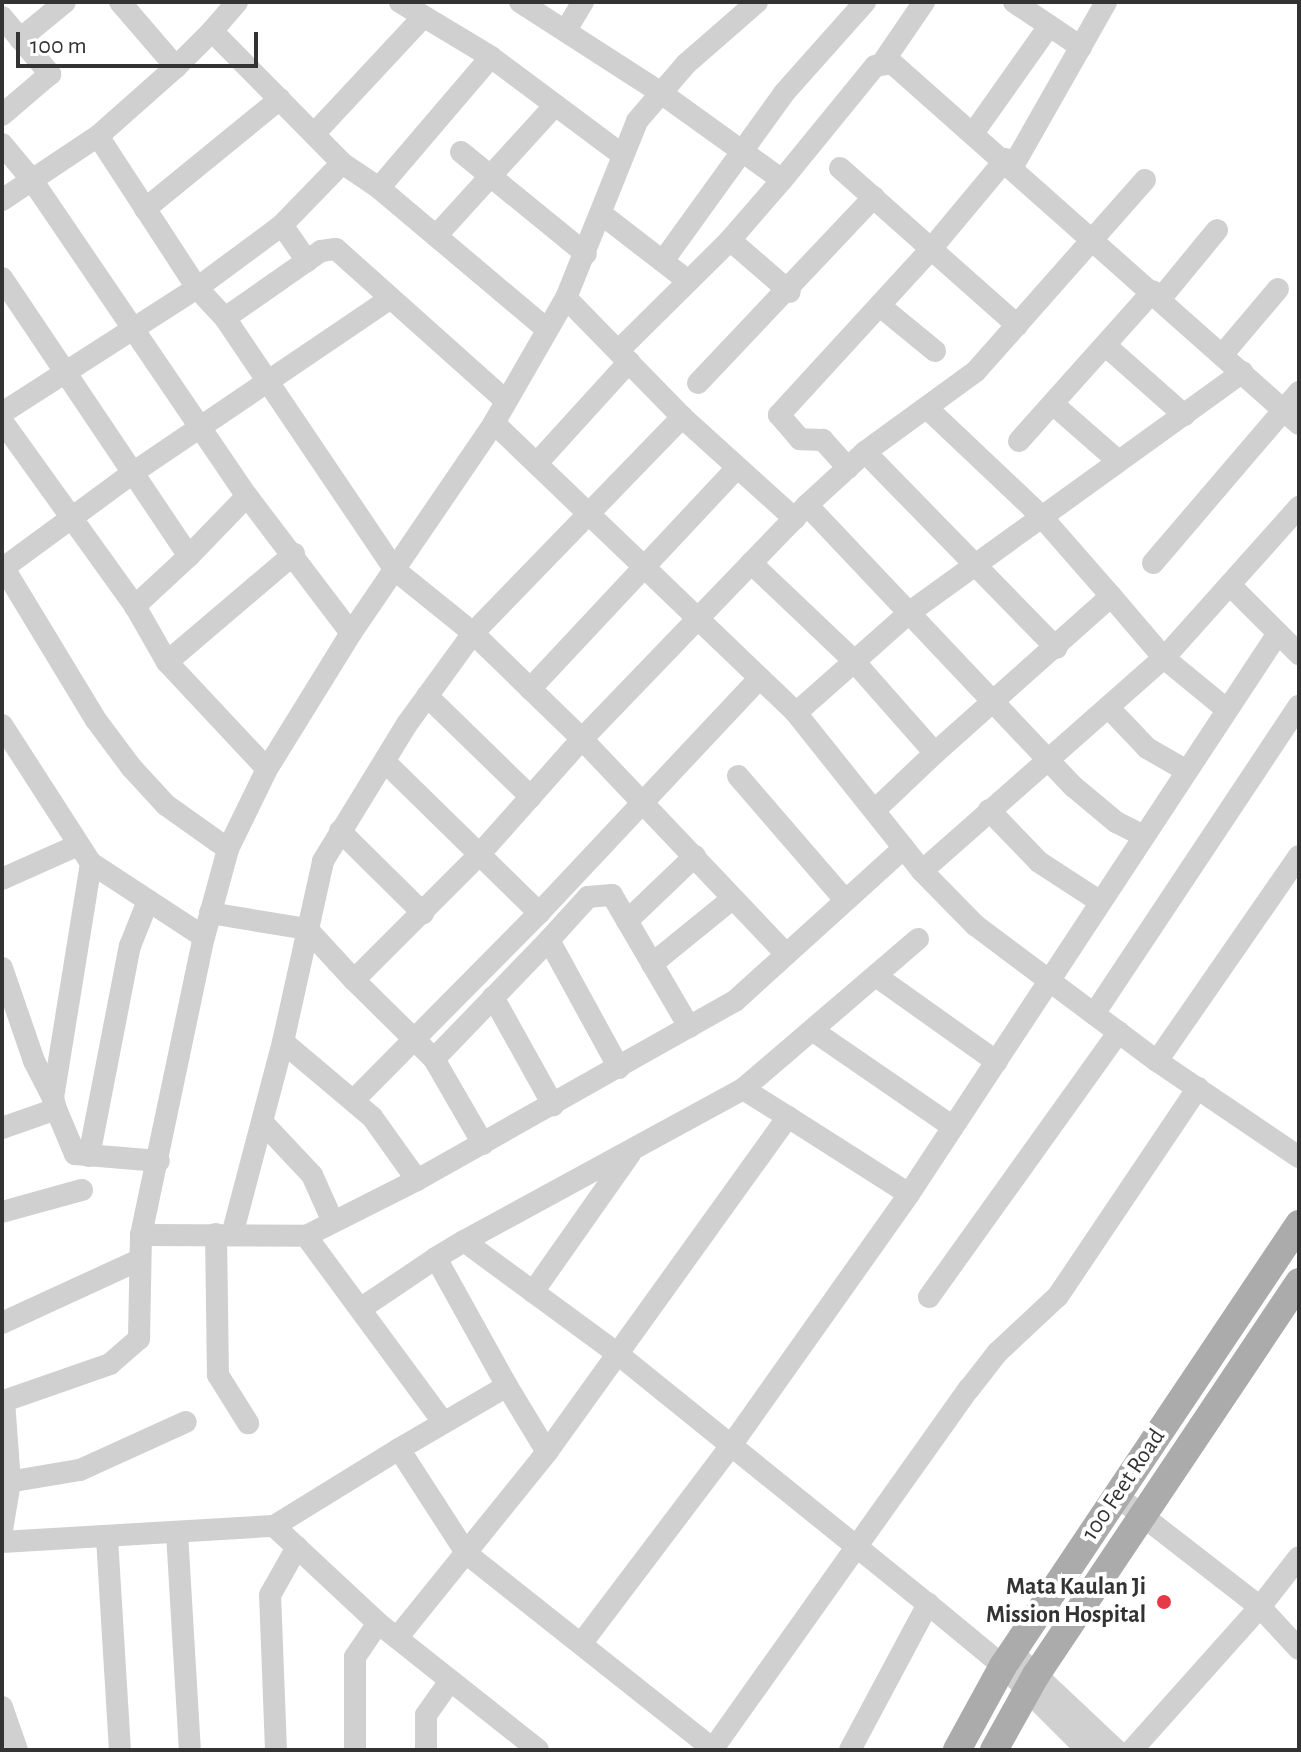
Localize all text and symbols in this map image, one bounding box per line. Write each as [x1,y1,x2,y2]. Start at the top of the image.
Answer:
scale bar [20,16,262,66]
text: 100 m [30,34,87,58]
street label: 100 Feet Road [1076,1424,1172,1546]
place label: Mata Kaulan Ji Mission Hospital [986,1574,1146,1630]
marker: Mata Kaulan Ji Mission Hospital [1153,1591,1175,1613]

